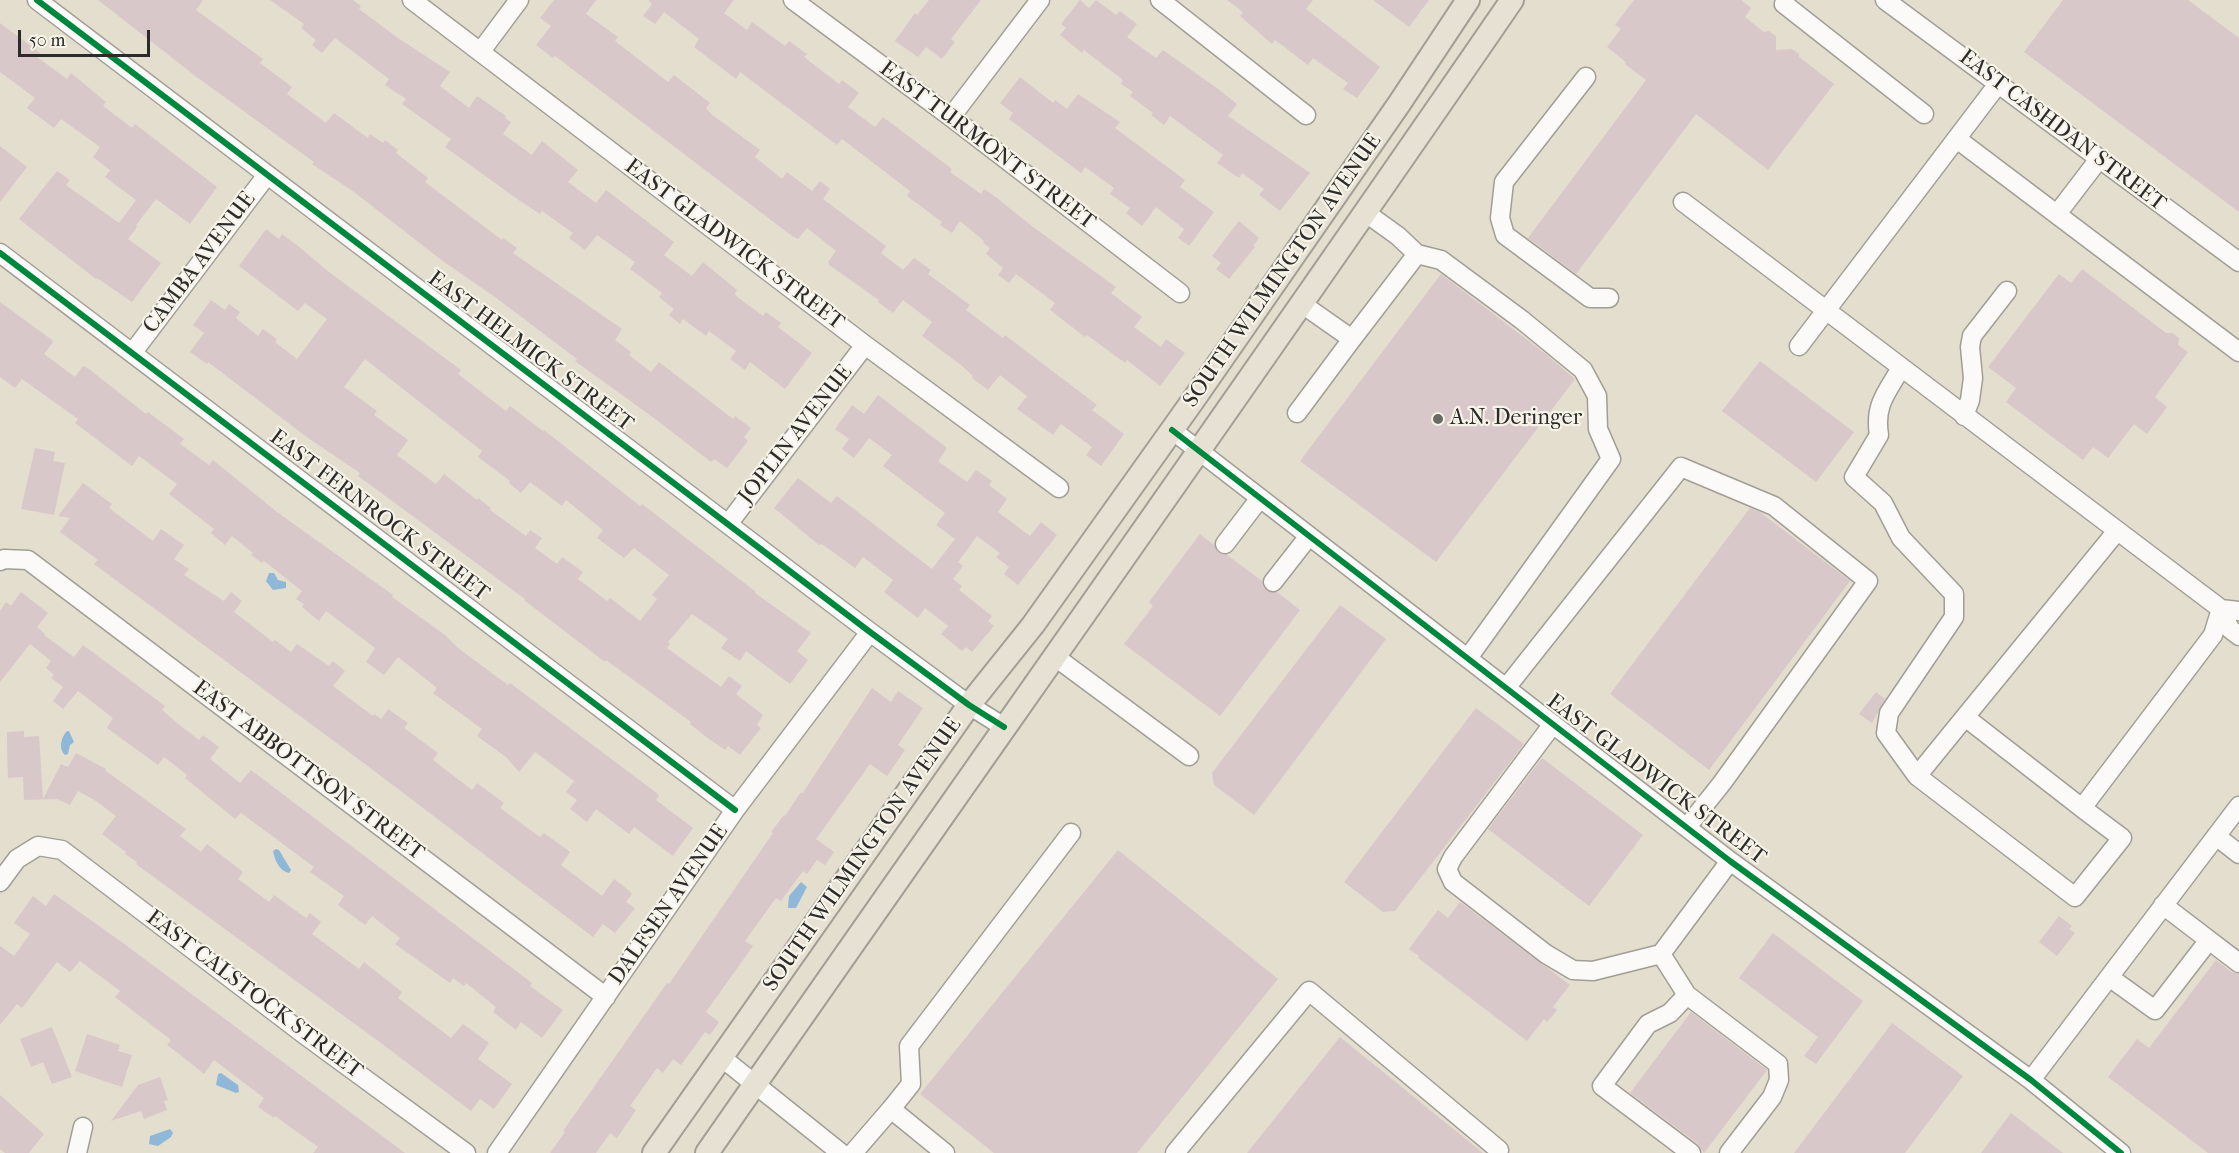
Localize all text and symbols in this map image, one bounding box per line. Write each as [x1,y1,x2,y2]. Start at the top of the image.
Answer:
scale bar [21,18,153,56]
text: 50 m [29,30,65,51]
street label: EAST CASHDAN STREET [1953,45,2171,217]
street label: EAST TURMONT STREET [874,56,1100,236]
street label: SOUTH WILMINGTON AVENUE [1178,129,1388,413]
street label: EAST GLADWICK STREET [619,154,849,336]
street label: CAMBA AVENUE [138,187,262,339]
street label: EAST HELMICK STREET [422,266,638,438]
street label: JOPLIN AVENUE [733,360,859,510]
place label: A.N. Deringer [1450,406,1582,432]
marker: A.N. Deringer [1431,412,1445,426]
street label: EAST FERNROCK STREET [264,425,494,607]
street label: EAST ABBOTTSON STREET [187,675,429,867]
street label: EAST GLADWICK STREET [1541,689,1771,871]
street label: SOUTH WILMINGTON AVENUE [758,713,968,997]
street label: DALFSEN AVENUE [604,820,734,990]
street label: EAST CALSTOCK STREET [141,905,367,1085]

